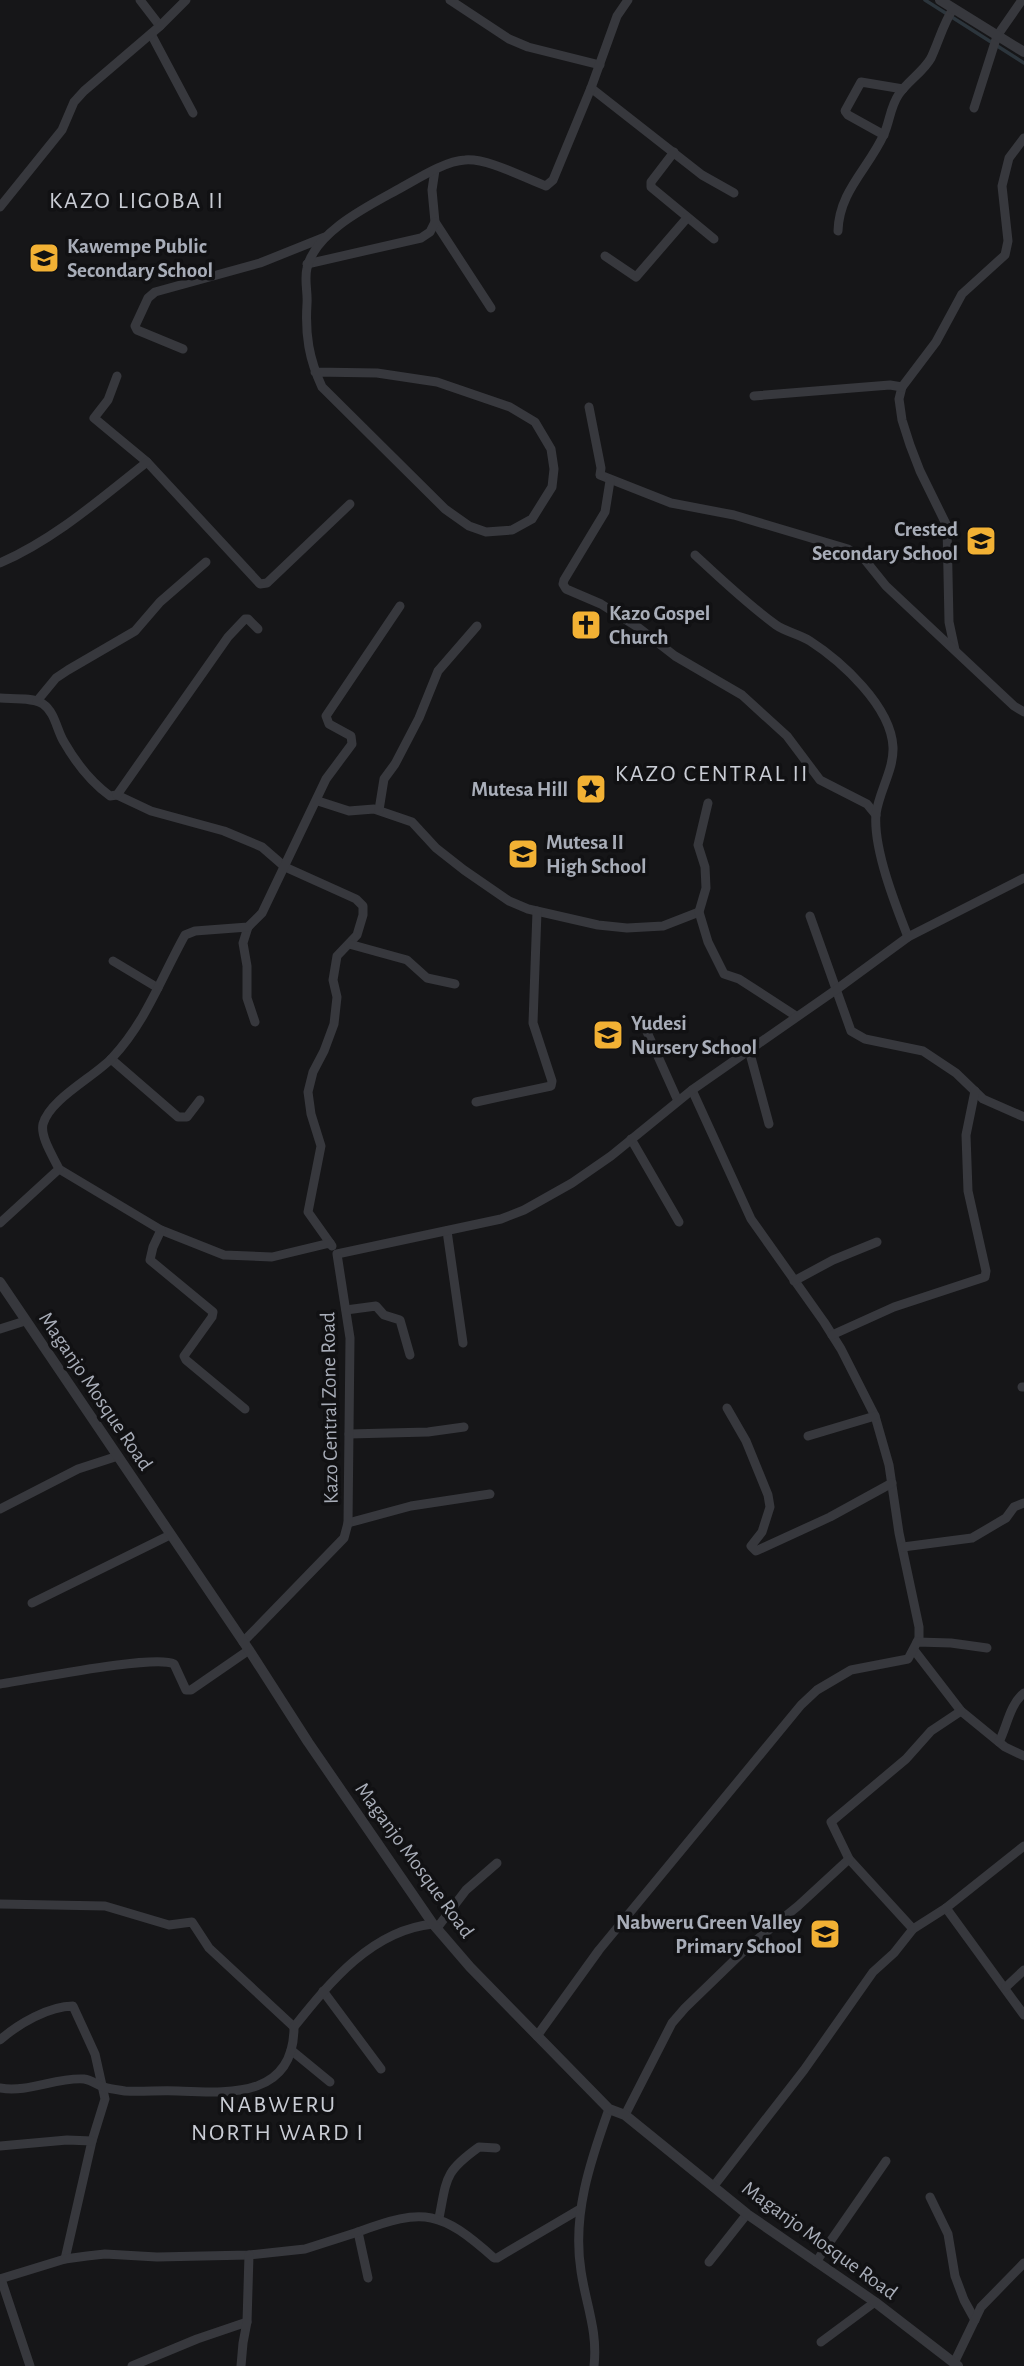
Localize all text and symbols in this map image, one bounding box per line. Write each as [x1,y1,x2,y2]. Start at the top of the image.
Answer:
district label: KAZO LIGOBA II [49,189,225,213]
place label: Kawempe Public Secondary School [67,236,213,281]
school or university icon: Kawempe Public Secondary School [27,241,61,275]
place label: Crested Secondary School [812,519,958,564]
school or university icon: Crested Secondary School [964,524,998,558]
place label: Kazo Gospel Church [609,603,710,648]
church icon: Kazo Gospel Church [569,608,603,642]
district label: KAZO CENTRAL II [615,762,809,786]
place icon: Mutesa Hill [574,772,608,806]
place label: Mutesa Hill [471,779,568,800]
place label: Mutesa II High School [546,832,647,877]
school or university icon: Mutesa II High School [506,837,540,871]
place label: Yudesi Nursery School [631,1013,757,1058]
school or university icon: Yudesi Nursery School [591,1018,625,1052]
street label: Maganjo Mosque Road [35,1308,156,1474]
street label: Kazo Central Zone Road [317,1312,342,1504]
street label: Maganjo Mosque Road [351,1779,478,1942]
place label: Nabweru Green Valley Primary School [616,1912,803,1957]
school or university icon: Nabweru Green Valley Primary School [808,1917,842,1951]
district label: NABWERU NORTH WARD I [191,2093,365,2145]
street label: Maganjo Mosque Road [738,2177,901,2304]

